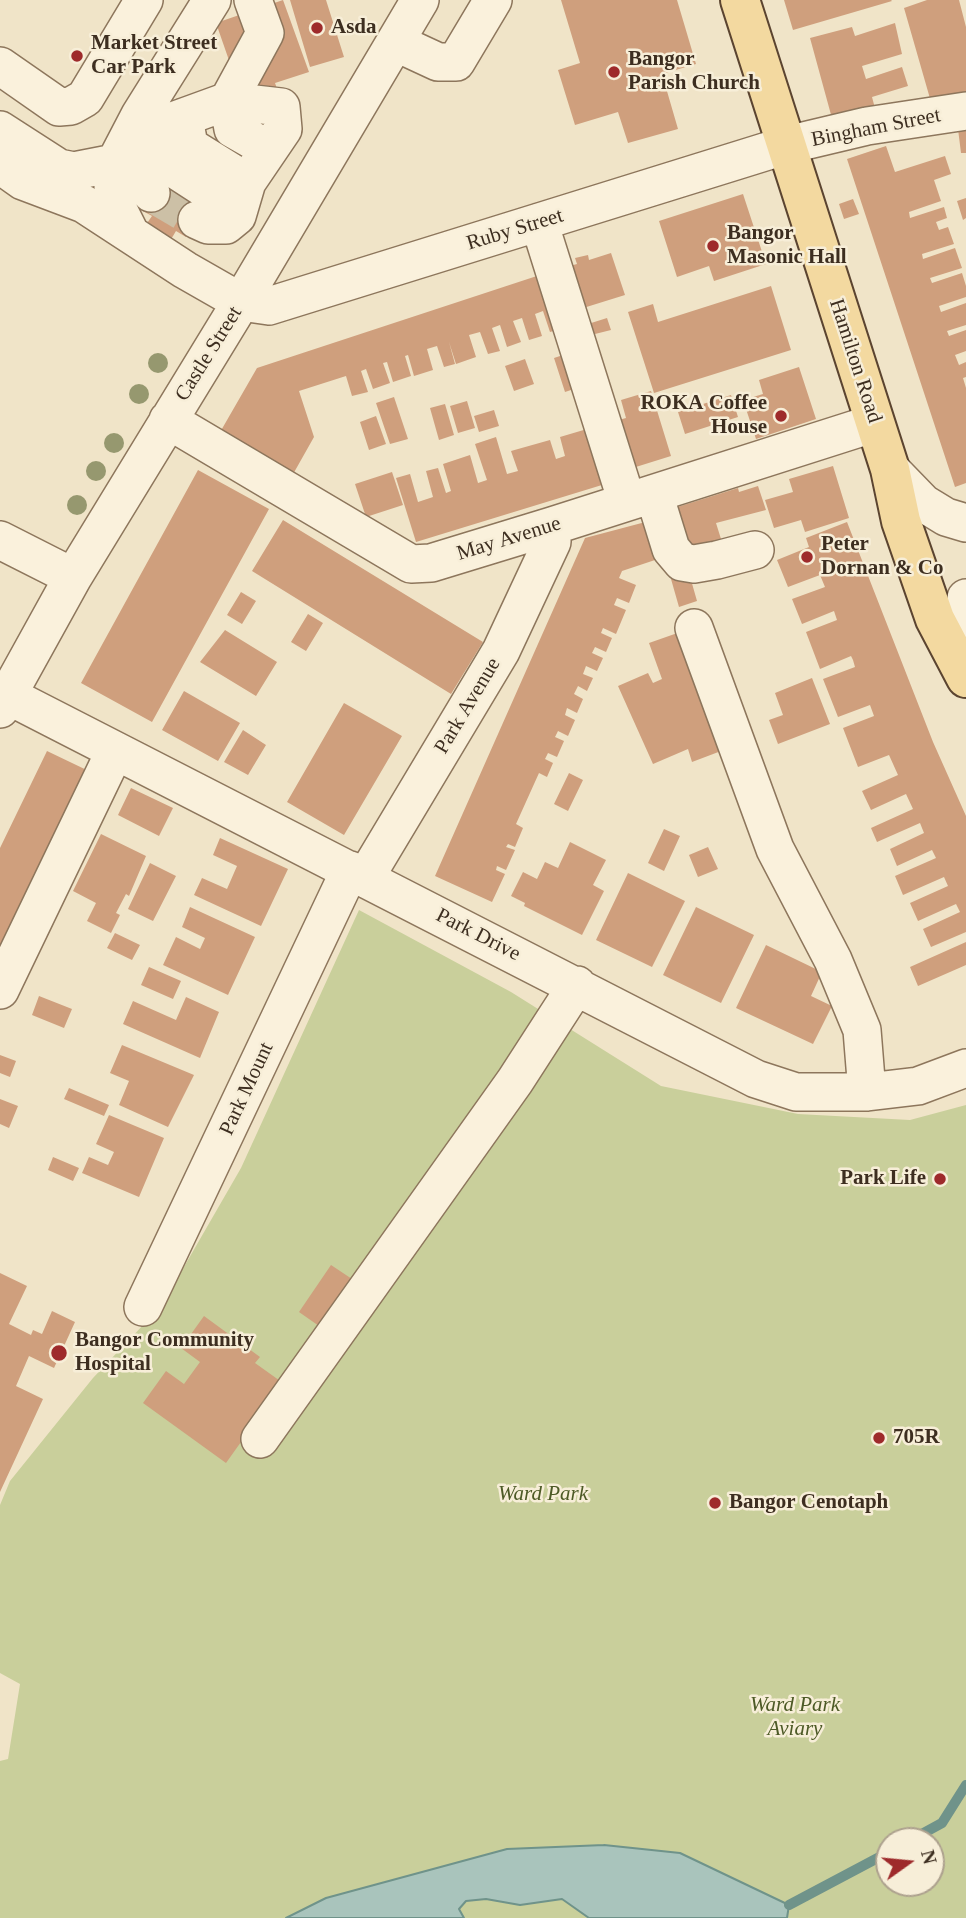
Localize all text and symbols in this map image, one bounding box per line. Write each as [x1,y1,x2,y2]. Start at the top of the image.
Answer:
place label: Asda [331,15,377,41]
marker: Asda [309,20,325,36]
place label: Market Street Car Park [91,31,217,81]
place label: Bangor Parish Church [628,47,760,97]
marker: Market Street Car Park [69,48,85,64]
marker: Bangor Parish Church [606,64,622,80]
street label: Bingham Street [809,103,943,153]
street label: Ruby Street [464,203,566,257]
place label: Bangor Masonic Hall [727,221,847,271]
marker: Bangor Masonic Hall [705,238,721,254]
street label: Hamilton Road [823,296,887,426]
street label: Castle Street [170,302,248,406]
place label: ROKA Coffee House [640,391,767,441]
marker: ROKA Coffee House [773,408,789,424]
street label: May Avenue [454,511,564,567]
place label: Peter Dornan & Co [821,532,944,582]
marker: Peter Dornan & Co [799,549,815,565]
street label: Park Avenue [430,653,506,759]
street label: Park Drive [431,903,525,967]
street label: Park Mount [215,1038,279,1140]
place label: Park Life [840,1166,926,1192]
marker: Park Life [932,1171,948,1187]
place label: Bangor Community Hospital [75,1328,254,1378]
marker: Bangor Community Hospital [49,1343,69,1363]
place label: 705R [893,1425,940,1451]
marker: 705R [871,1430,887,1446]
park label: Ward Park [498,1481,588,1507]
place label: Bangor Cenotaph [729,1490,888,1516]
marker: Bangor Cenotaph [707,1495,723,1511]
park label: Ward Park Aviary [750,1692,840,1742]
north arrow [875,1827,945,1897]
text: N [917,1848,941,1866]

